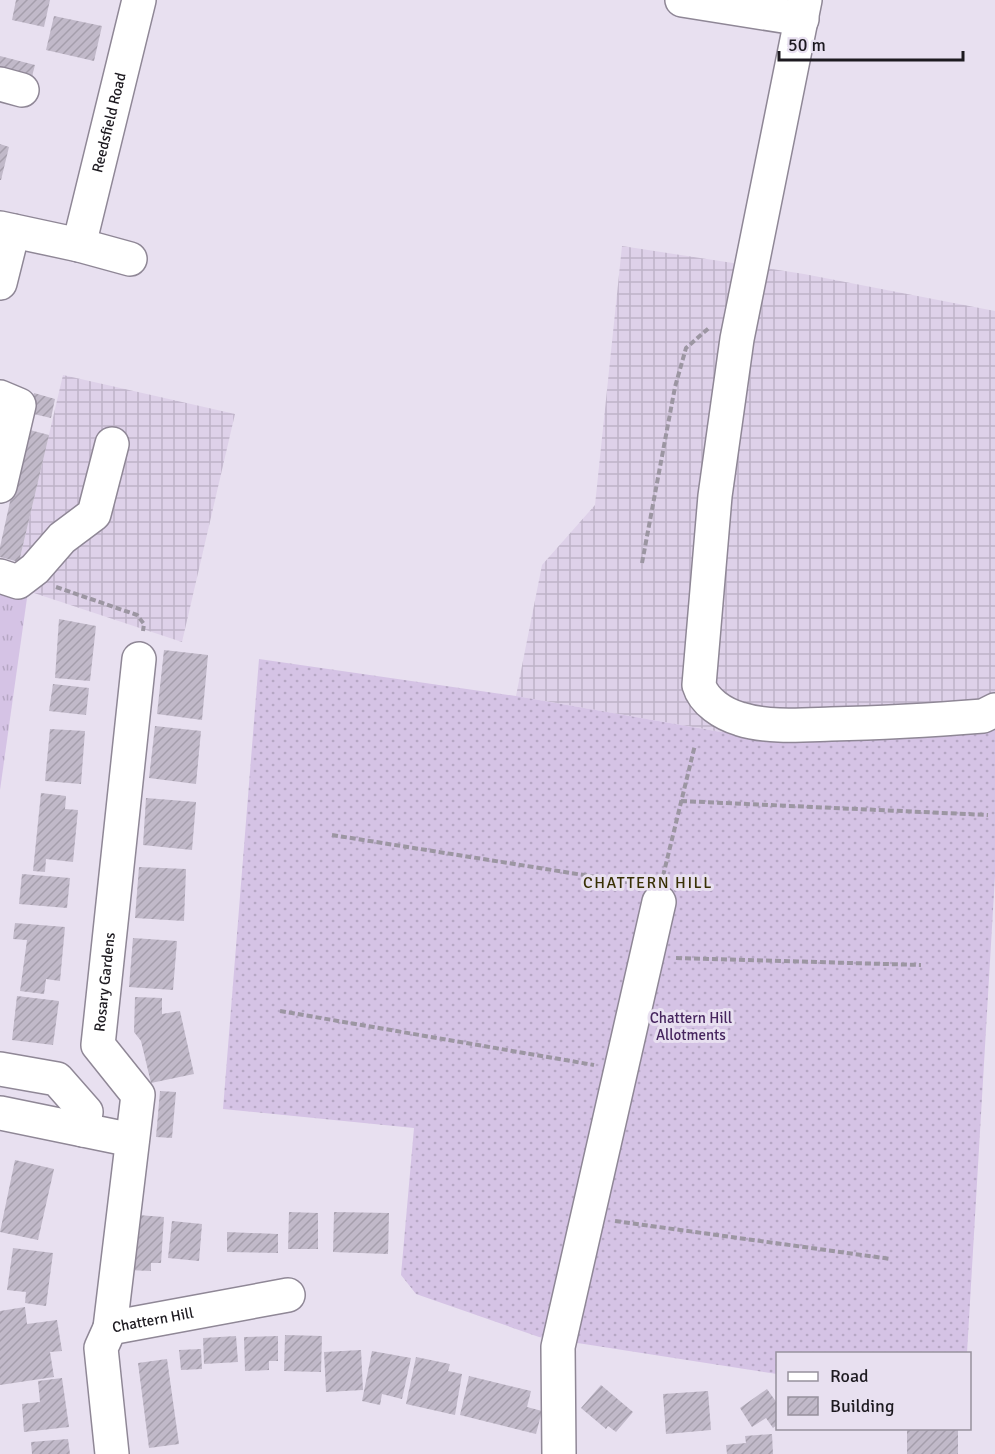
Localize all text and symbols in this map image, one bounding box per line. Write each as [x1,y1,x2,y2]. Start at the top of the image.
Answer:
scale bar [779,24,964,62]
text: 50 m [788,34,826,56]
street label: Reedsfield Road [88,71,130,174]
district label: CHATTERN HILL [583,873,713,893]
street label: Rosary Gardens [90,931,119,1033]
park label: Chattern Hill Allotments [650,1009,732,1044]
street label: Chattern Hill [111,1304,195,1336]
legend [776,1352,971,1430]
text: Road [830,1365,869,1387]
text: Building [830,1395,894,1417]

